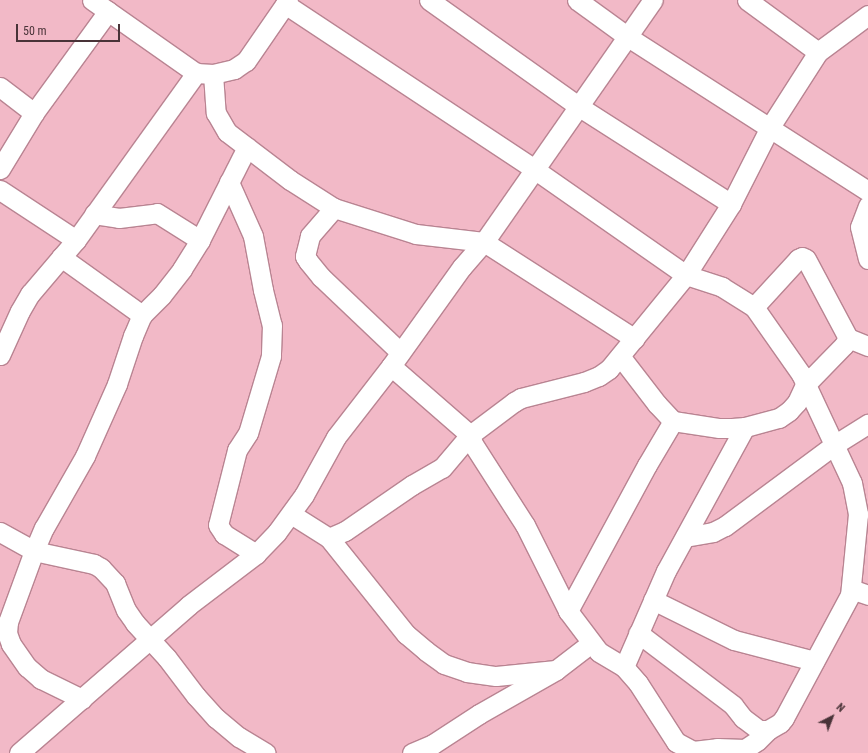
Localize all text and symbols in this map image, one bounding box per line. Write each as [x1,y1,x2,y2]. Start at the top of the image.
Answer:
scale bar [18,16,122,42]
text: 50 m [23,24,47,38]
north arrow [812,697,852,737]
text: N [834,701,847,715]

